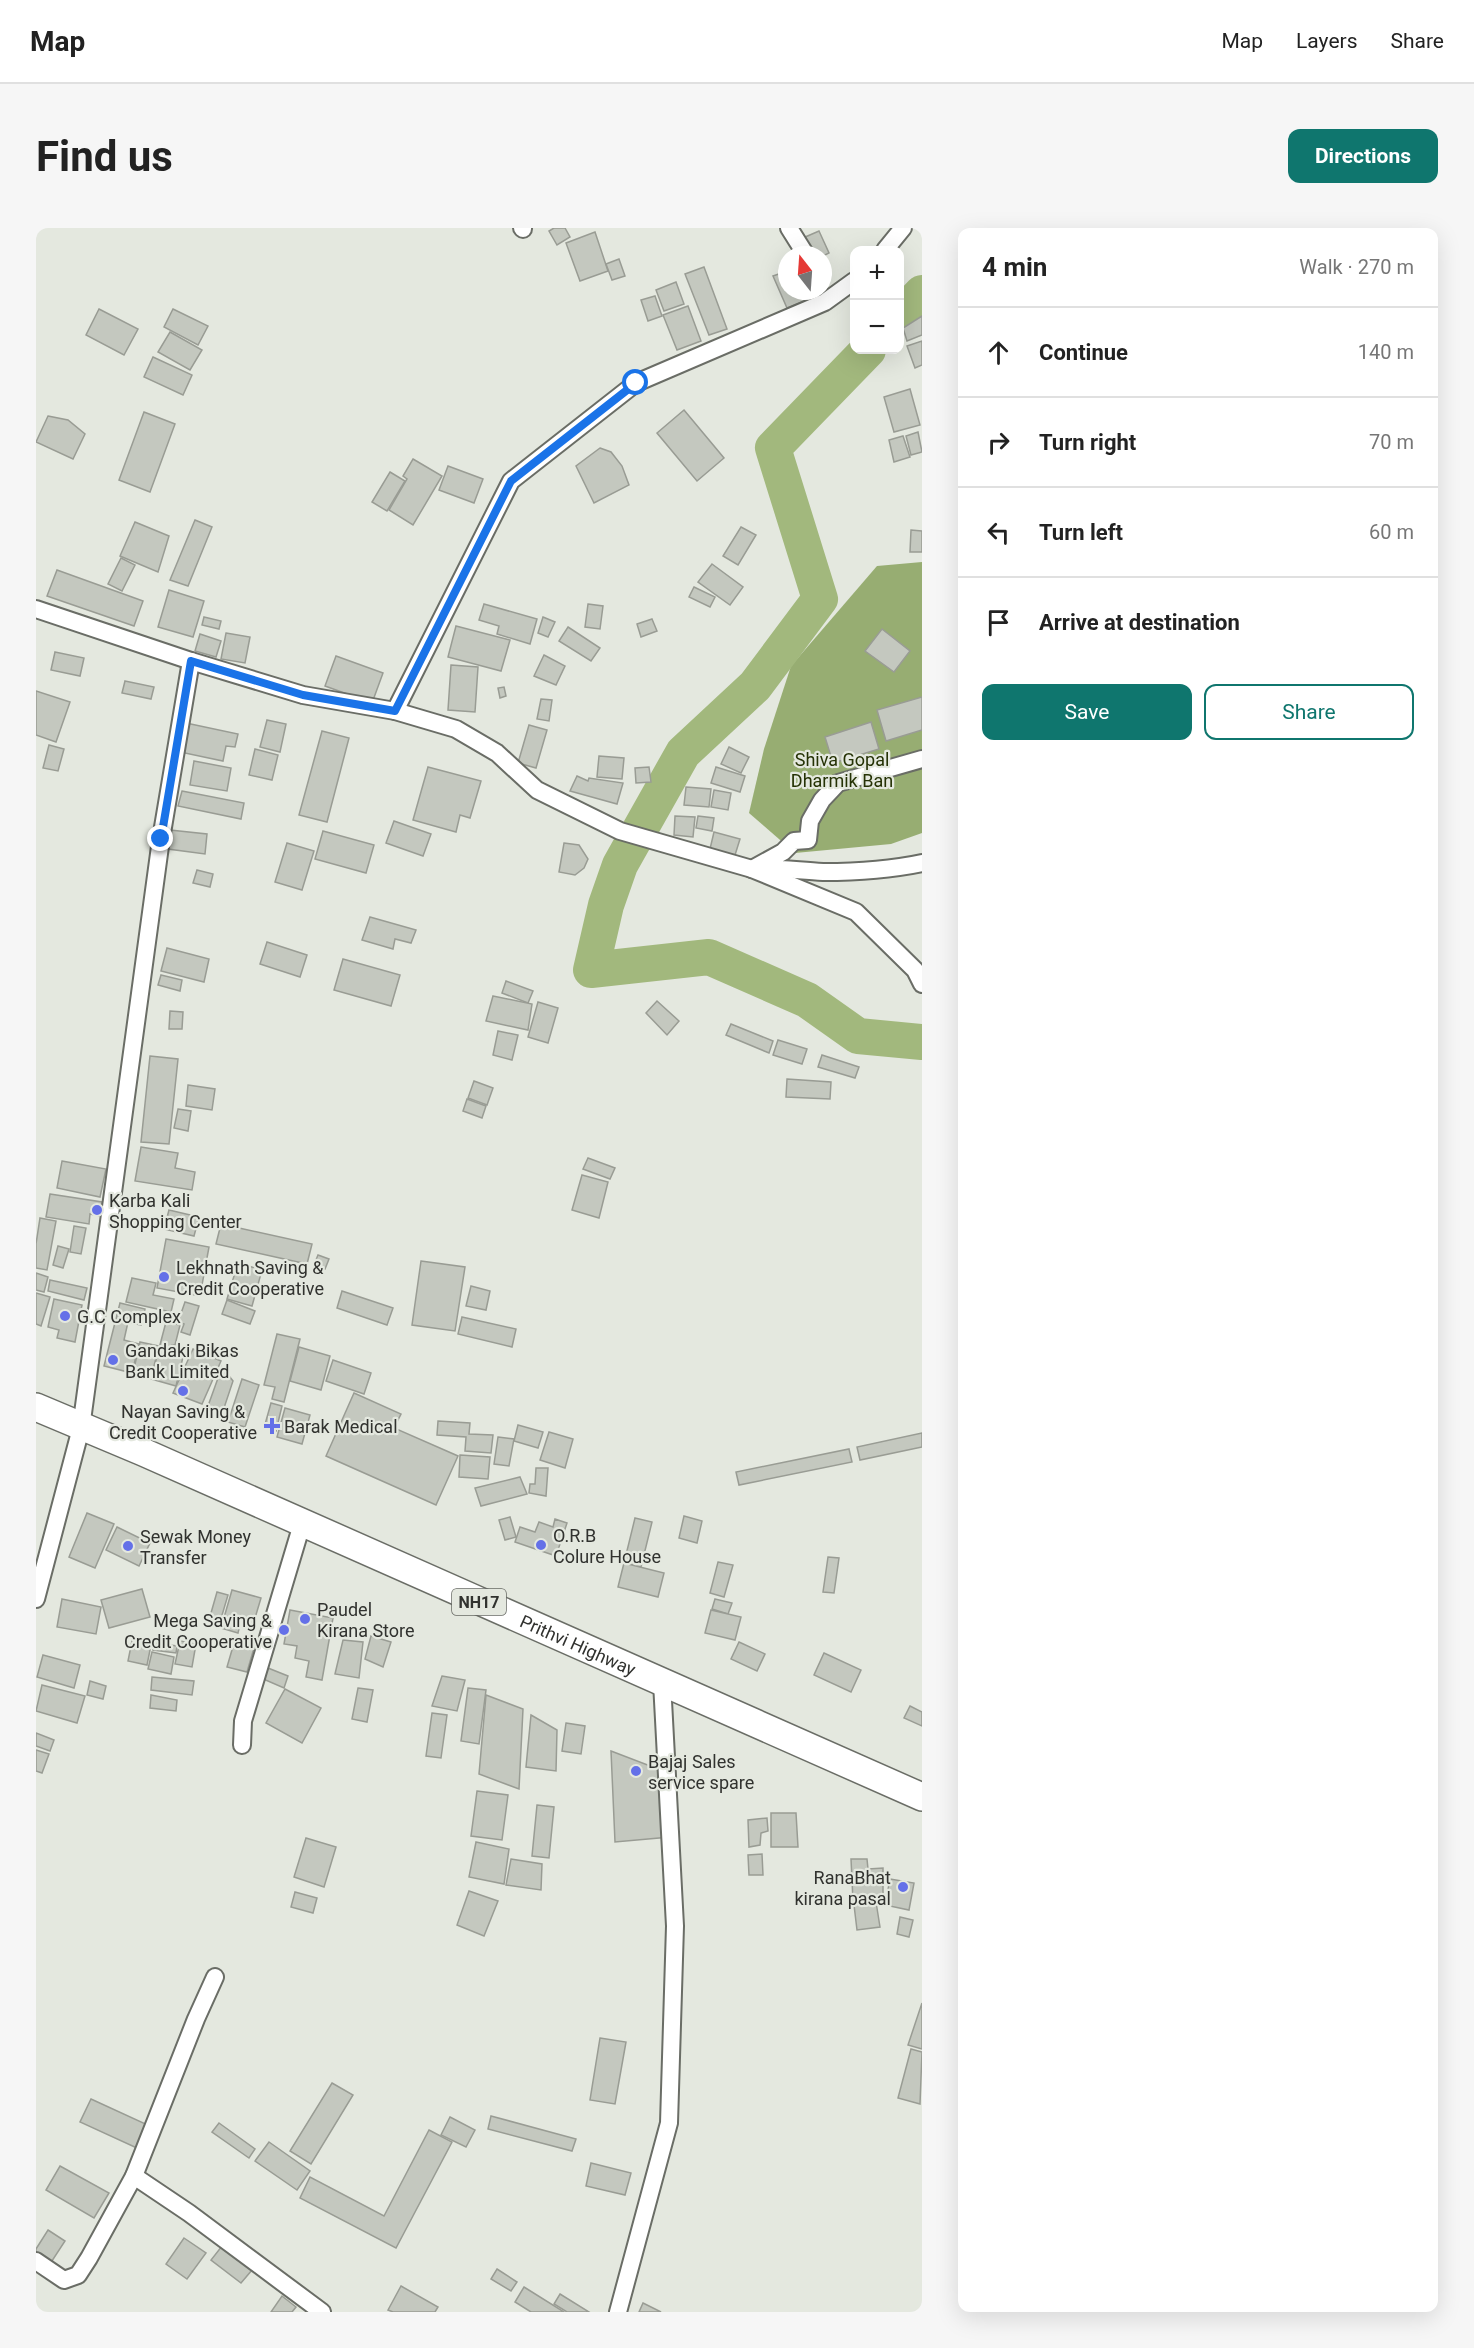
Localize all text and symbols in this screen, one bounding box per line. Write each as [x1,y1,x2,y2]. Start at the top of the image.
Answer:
text: Map [30,25,85,58]
text: Map [1221,29,1263,53]
text: Layers [1296,29,1357,53]
text: Share [1390,29,1444,53]
button: Directions [1288,129,1438,183]
text: Find us [36,132,173,181]
north arrow [778,246,832,300]
map controls [850,246,904,354]
button: + [850,246,904,300]
text: 4 min [982,252,1047,282]
text: Walk · 270 m [1299,255,1414,279]
button: − [850,300,904,354]
icon: ahead [982,336,1015,369]
text: Continue [1039,340,1128,365]
text: 140 m [1358,340,1414,364]
route start [622,369,648,395]
icon: right [982,426,1015,459]
text: Turn right [1039,430,1136,455]
text: 70 m [1369,430,1414,454]
icon: left [982,516,1015,549]
text: Turn left [1039,520,1123,545]
text: 60 m [1369,520,1414,544]
icon: arrive [982,606,1015,639]
text: Arrive at destination [1039,610,1240,635]
button: Save [982,684,1192,740]
button: Share [1204,684,1414,740]
park label: Shiva Gopal Dharmik Ban [791,749,893,791]
route end [147,825,173,851]
place label: Karba Kali Shopping Center [109,1190,242,1232]
marker: Karba Kali Shopping Center [90,1203,104,1217]
place label: Lekhnath Saving & Credit Cooperative [176,1257,324,1299]
marker: Lekhnath Saving & Credit Cooperative [157,1270,171,1284]
place label: G.C Complex [77,1306,181,1327]
marker: G.C Complex [58,1309,72,1323]
place label: Gandaki Bikas Bank Limited [125,1340,239,1382]
marker: Gandaki Bikas Bank Limited [106,1353,120,1367]
marker: Nayan Saving & Credit Cooperative [176,1384,190,1398]
place label: Nayan Saving & Credit Cooperative [109,1401,257,1443]
place label: Barak Medical [284,1416,398,1437]
marker: Barak Medical [265,1419,279,1433]
place label: O.R.B Colure House [553,1525,661,1567]
place label: Sewak Money Transfer [140,1526,251,1568]
marker: O.R.B Colure House [534,1538,548,1552]
marker: Sewak Money Transfer [121,1539,135,1553]
road number: NH17 [452,1589,506,1615]
place label: Paudel Kirana Store [317,1599,415,1641]
place label: Mega Saving & Credit Cooperative [124,1610,273,1652]
street label: Prithvi Highway [517,1610,640,1680]
marker: Paudel Kirana Store [298,1612,312,1626]
marker: Mega Saving & Credit Cooperative [277,1623,291,1637]
place label: Bajaj Sales service spare [648,1751,754,1793]
marker: Bajaj Sales service spare [629,1764,643,1778]
place label: RanaBhat kirana pasal [794,1867,891,1909]
marker: RanaBhat kirana pasal [896,1880,910,1894]

